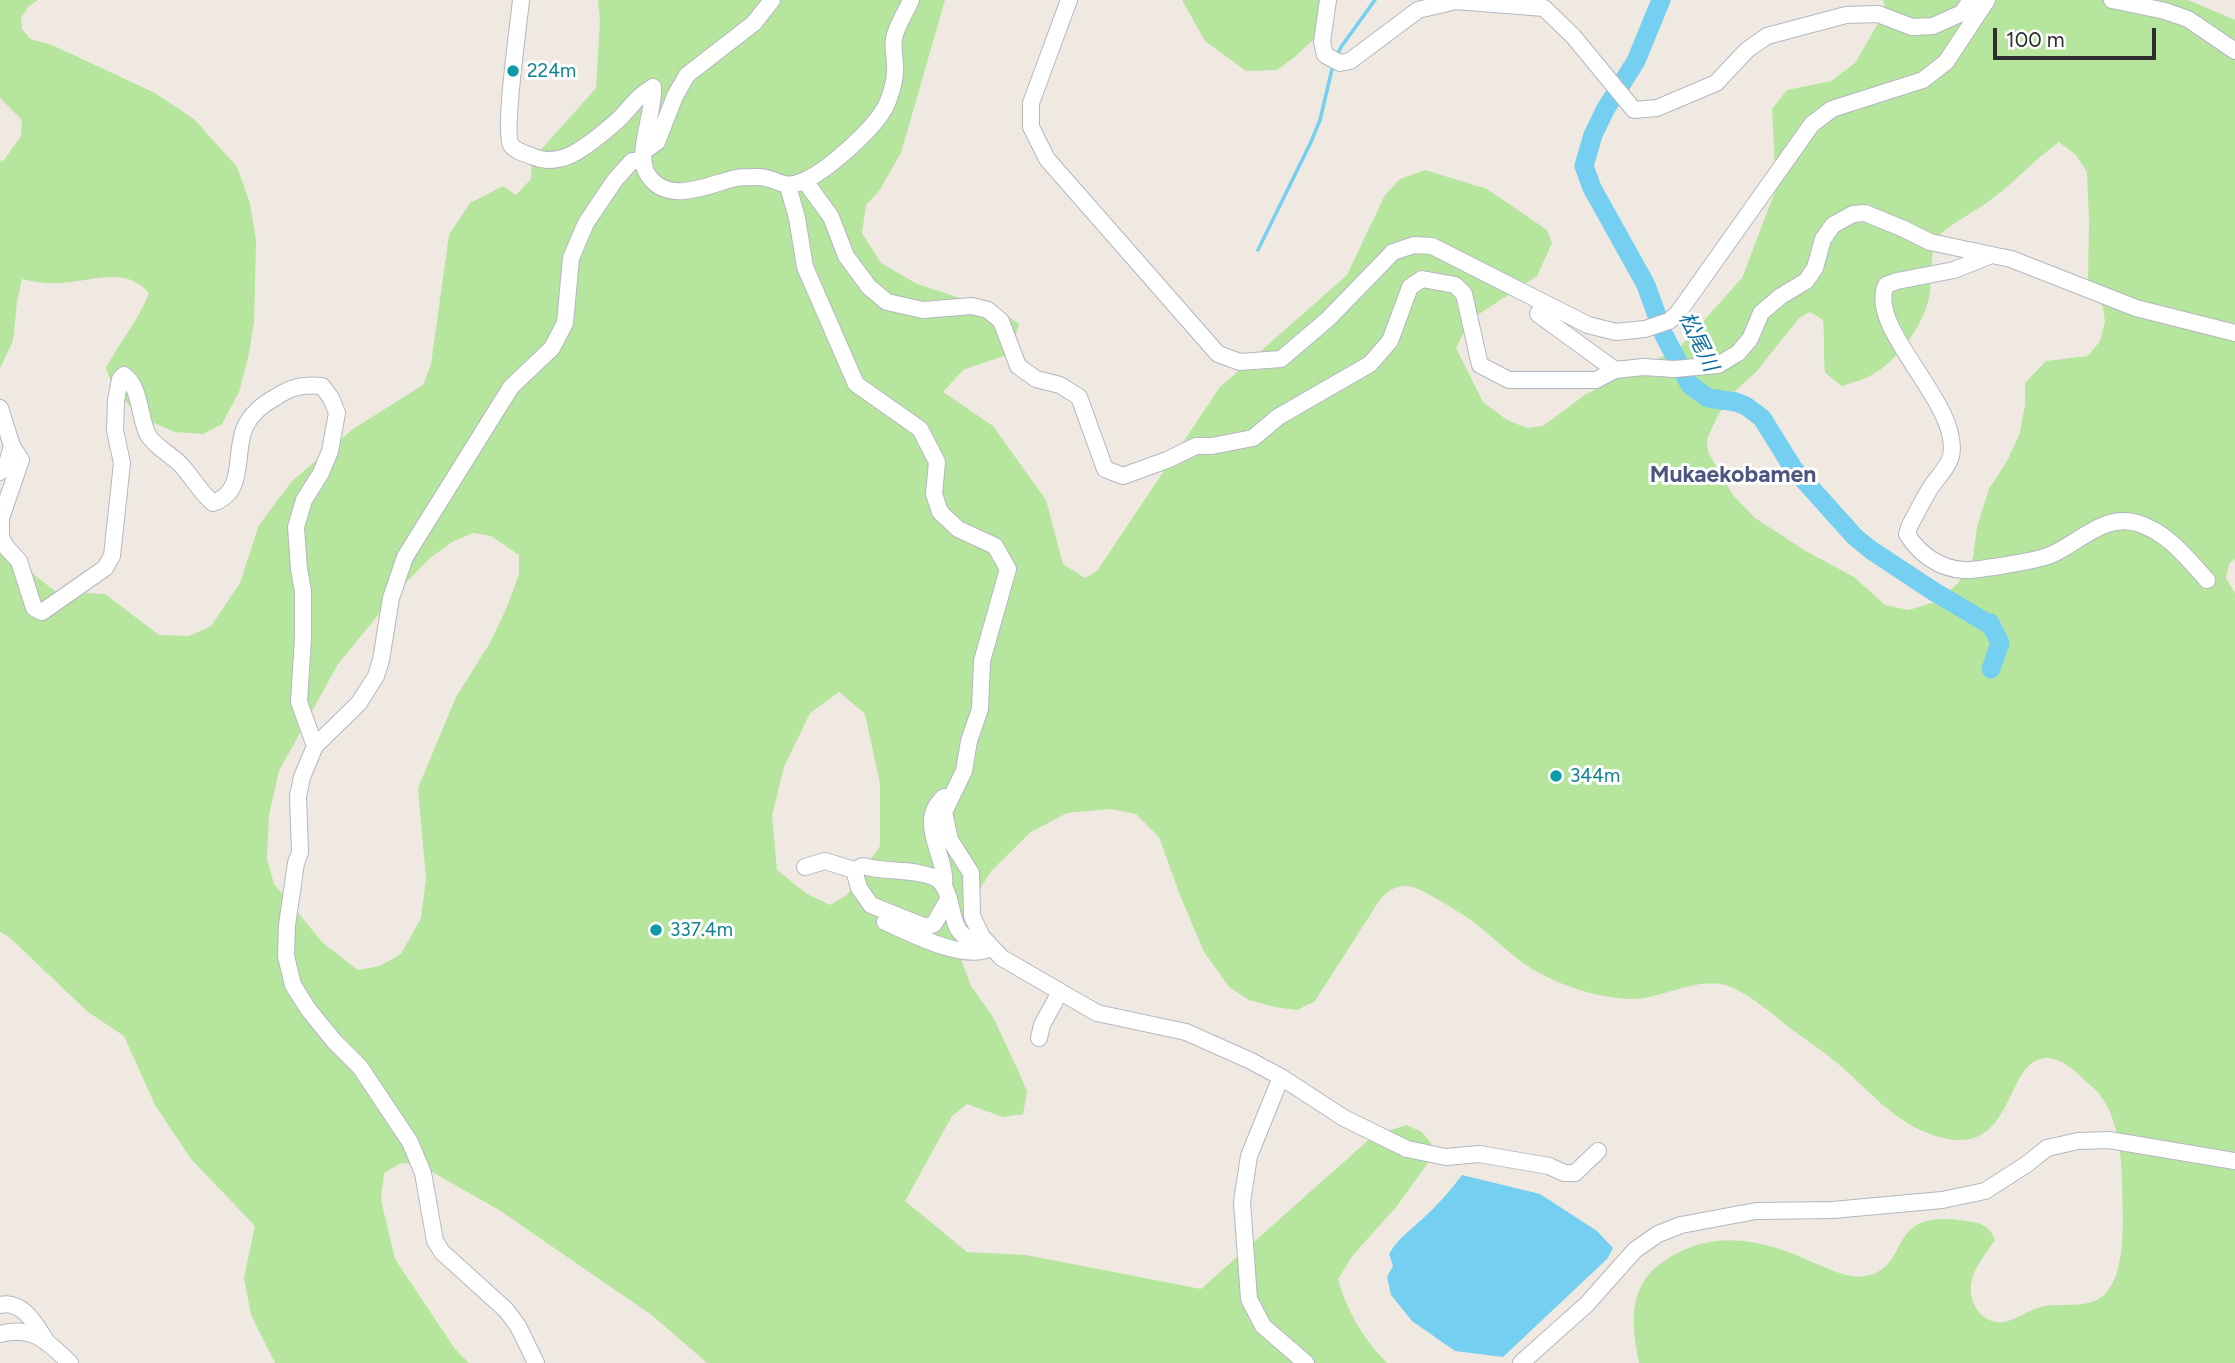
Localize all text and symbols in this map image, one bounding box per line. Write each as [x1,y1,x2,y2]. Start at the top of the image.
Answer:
scale bar [1997,14,2160,58]
text: 100 m [2006,27,2065,52]
place label: 224m [527,60,576,82]
marker: 224m [505,63,521,79]
water label: 松尾川 [1673,308,1723,376]
district label: Mukaekobamen [1650,461,1816,489]
place label: 344m [1570,765,1620,787]
marker: 344m [1548,768,1564,784]
place label: 337.4m [670,919,733,941]
marker: 337.4m [648,922,664,938]

